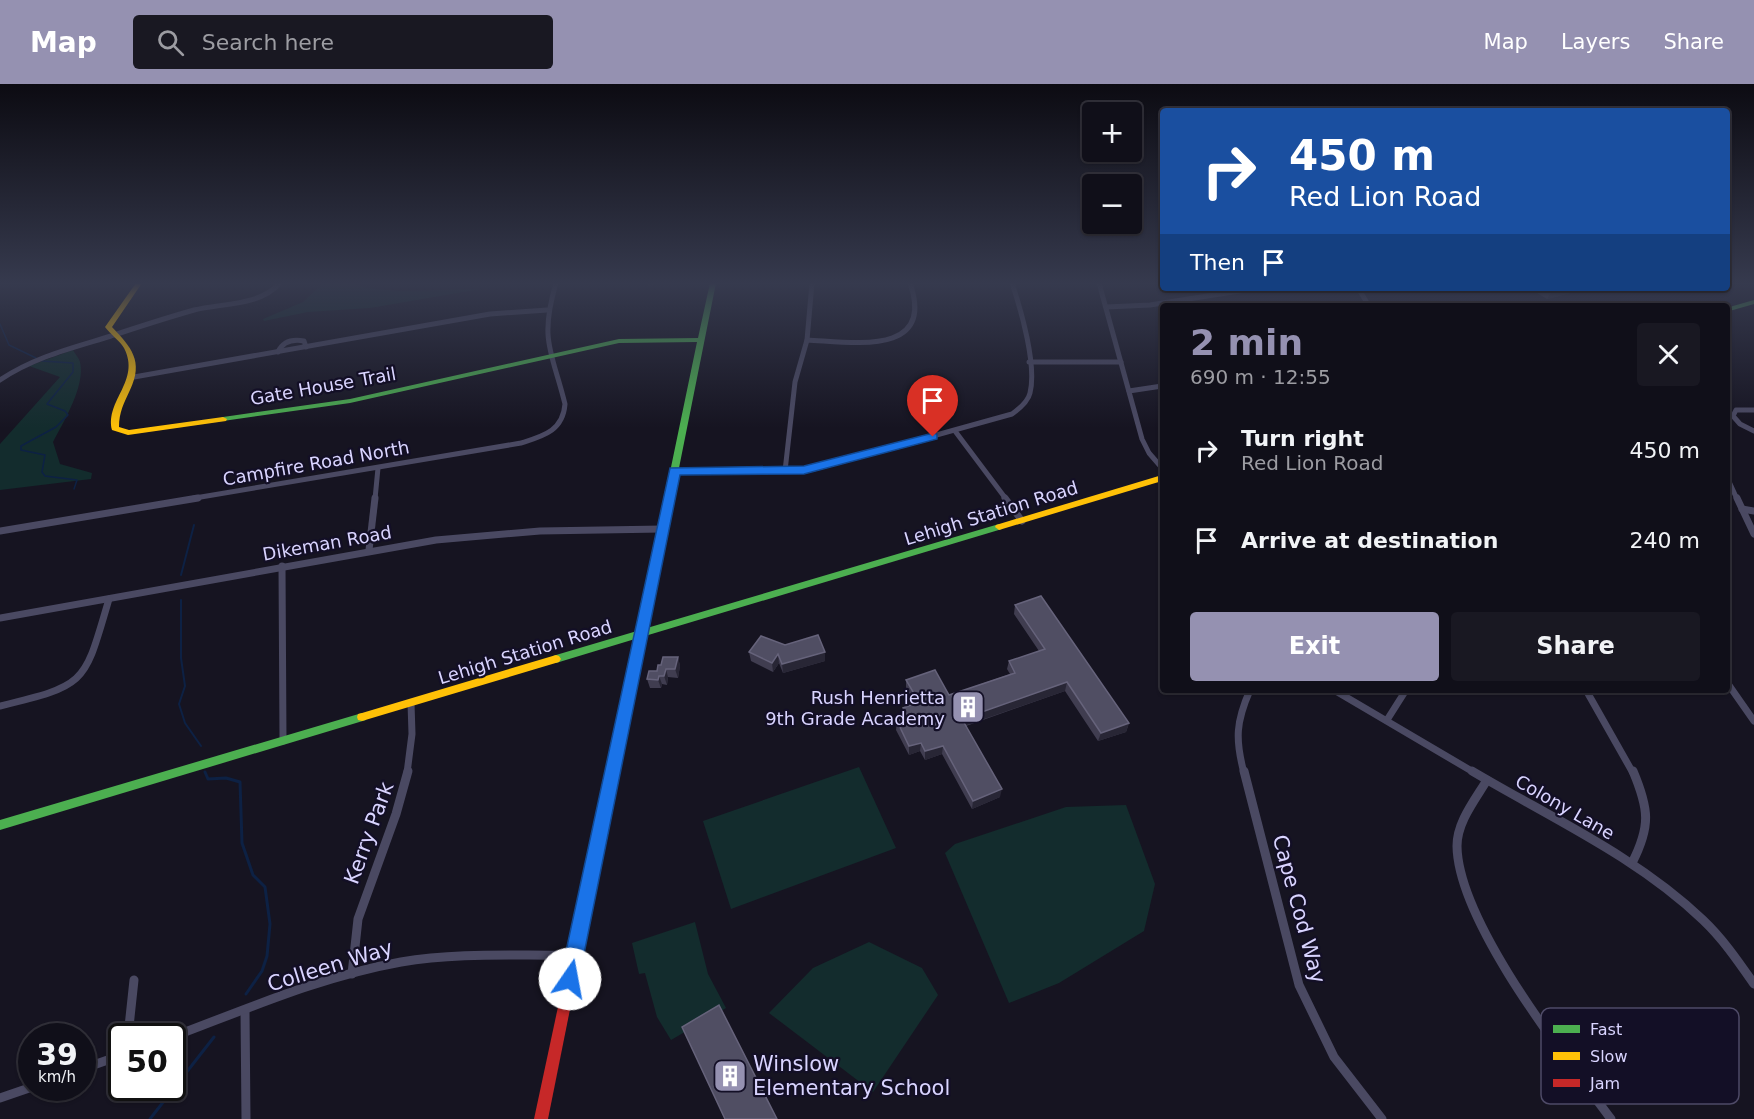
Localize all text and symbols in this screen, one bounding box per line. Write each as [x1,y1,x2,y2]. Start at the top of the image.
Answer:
search box [133,15,553,69]
text: Map [30,26,97,59]
icon: search [154,26,187,59]
text: Search here [202,30,334,55]
text: Map [1484,30,1528,54]
text: Layers [1561,30,1630,54]
text: Share [1663,30,1724,54]
map controls [1082,102,1142,234]
button: + [1082,102,1142,162]
text: 450 m [1289,131,1435,180]
icon: right [1190,132,1268,210]
button: − [1082,174,1142,234]
text: Red Lion Road [1289,181,1481,212]
icon: arrive [1257,246,1290,279]
text: Then [1190,250,1245,275]
text: 2 min [1190,322,1303,363]
button: close [1637,323,1700,386]
street label: Gate House Trail [248,363,398,409]
text: 690 m · 12:55 [1190,365,1331,389]
pin [907,375,958,437]
icon: arrive [916,384,949,417]
text: Turn right [1241,426,1364,451]
icon: right [1190,434,1223,467]
street label: Campfire Road North [221,436,411,490]
text: 450 m [1630,438,1700,463]
text: Red Lion Road [1241,451,1384,475]
street label: Lehigh Station Road [902,477,1080,549]
street label: Dikeman Road [261,521,393,565]
icon: arrive [1190,524,1223,557]
text: Arrive at destination [1241,528,1498,553]
text: 240 m [1630,528,1700,553]
button: Exit [1190,612,1439,681]
button: Share [1451,612,1700,681]
street label: Lehigh Station Road [436,616,614,688]
place label: Rush Henrietta 9th Grade Academy [765,687,945,729]
building icon: Rush Henrietta 9th Grade Academy [950,689,986,725]
street label: Colony Lane [1512,770,1618,844]
street label: Kerry Park [339,778,399,887]
street label: Cape Cod Way [1268,832,1330,986]
street label: Colleen Way [264,936,396,996]
position arrow [538,947,602,1011]
legend [1541,1008,1739,1104]
text: Fast [1590,1020,1622,1039]
speed limit sign: 50 [108,1023,186,1101]
text: 39 [36,1037,78,1072]
text: Slow [1590,1047,1627,1066]
place label: Winslow Elementary School [753,1052,950,1100]
building icon: Winslow Elementary School [712,1058,748,1094]
text: km/h [38,1068,76,1086]
text: Jam [1589,1074,1620,1093]

